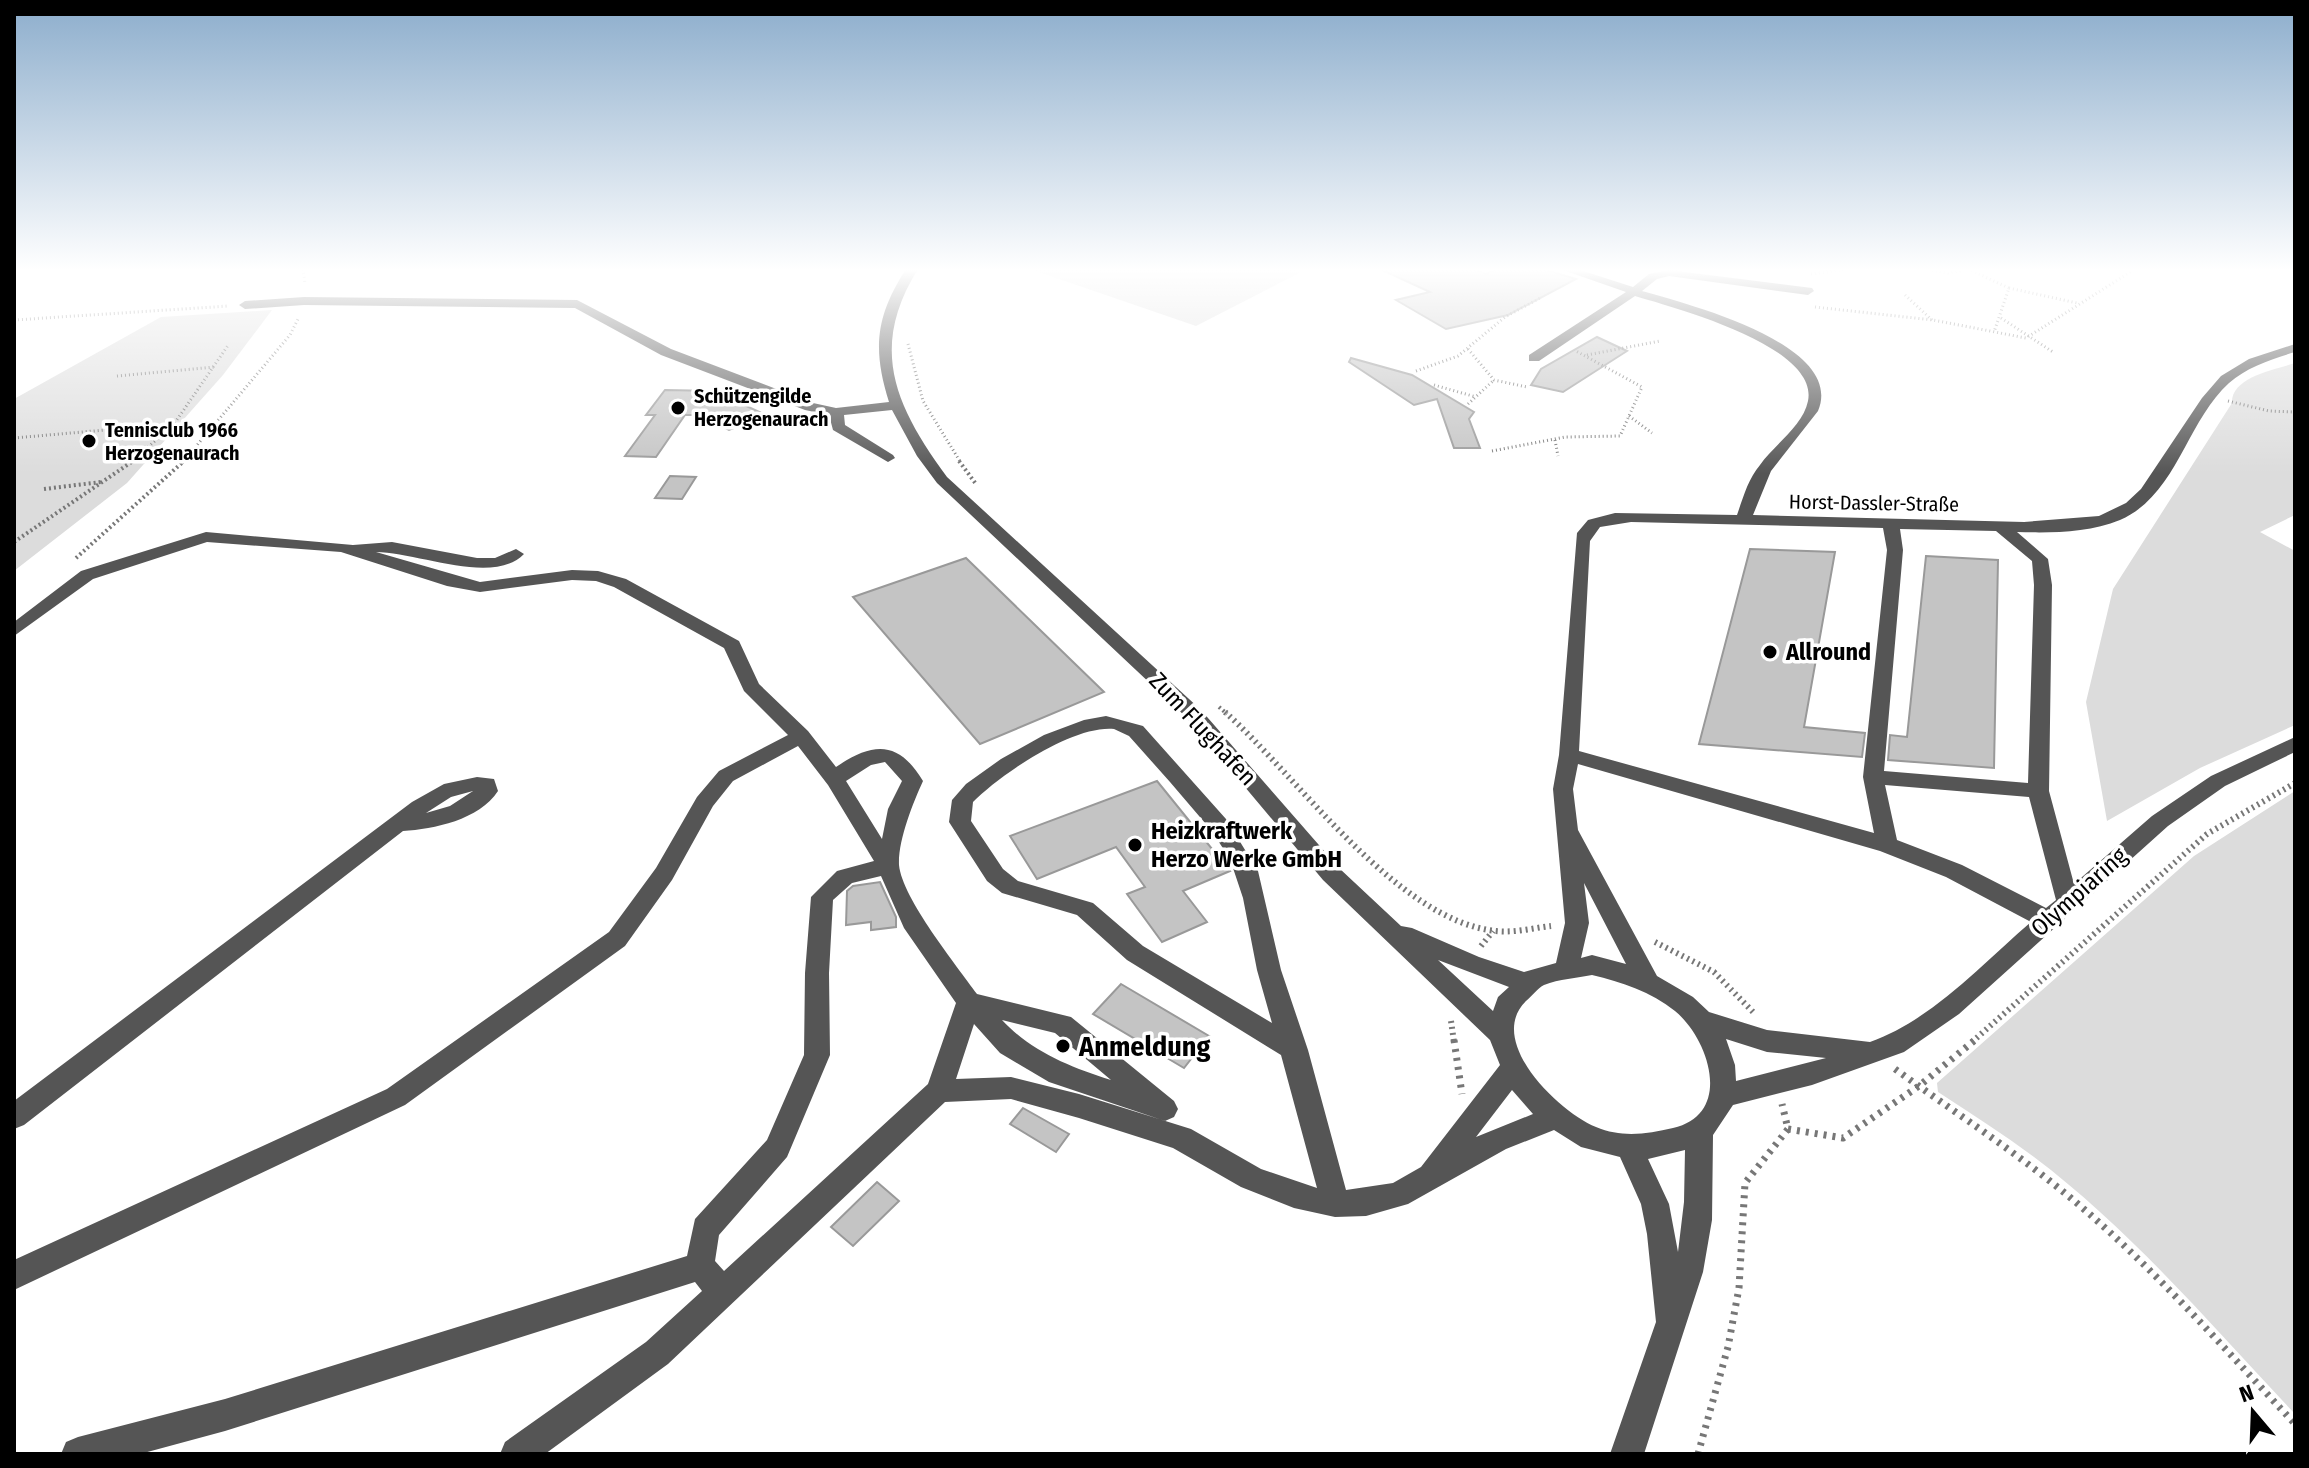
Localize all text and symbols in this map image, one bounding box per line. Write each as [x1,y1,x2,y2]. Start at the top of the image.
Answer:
place label: Schützengilde Herzogenaurach [694,384,828,431]
marker: Schützengilde Herzogenaurach [669,399,687,417]
place label: Tennisclub 1966 Herzogenaurach [105,418,239,465]
marker: Tennisclub 1966 Herzogenaurach [80,432,98,450]
street label: Horst-Dassler-Straße [1789,490,1959,516]
place label: Allround [1785,638,1871,666]
marker: Allround [1761,643,1779,661]
street label: Zum Flughafen [1144,667,1262,791]
place label: Heizkraftwerk Herzo Werke GmbH [1151,817,1342,873]
marker: Heizkraftwerk Herzo Werke GmbH [1126,836,1144,854]
street label: Olympiaring [2025,841,2133,942]
place label: Anmeldung [1078,1030,1210,1063]
marker: Anmeldung [1054,1037,1072,1055]
north arrow [2213,1372,2293,1452]
text: N [2236,1379,2257,1408]

